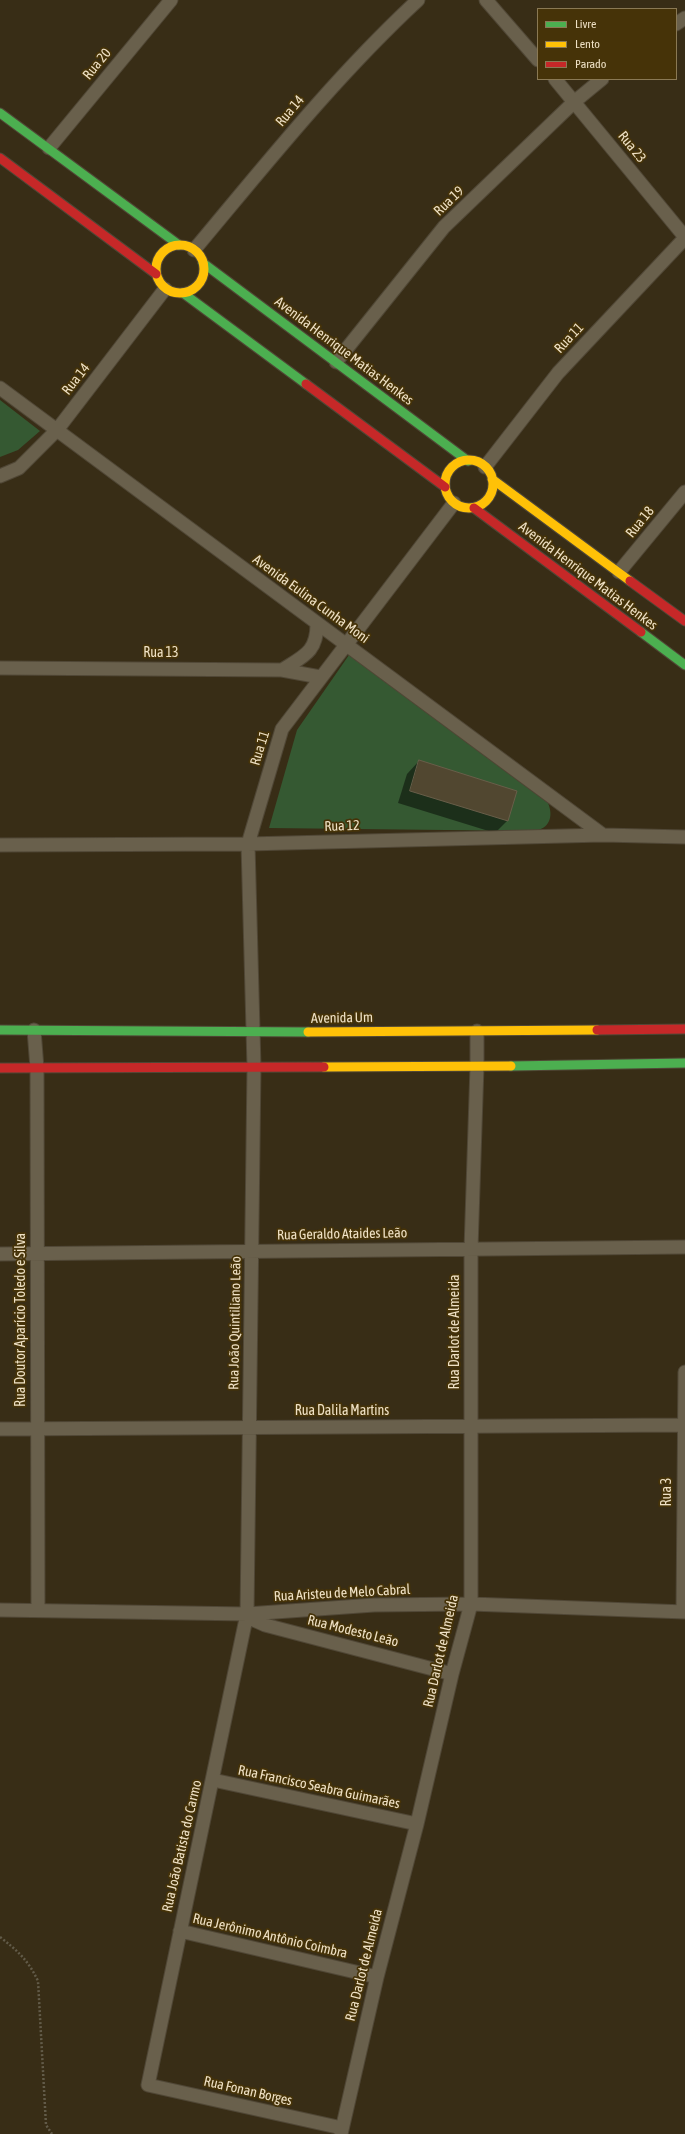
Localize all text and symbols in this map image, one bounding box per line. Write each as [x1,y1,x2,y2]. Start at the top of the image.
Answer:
legend [537,8,677,80]
text: Livre [575,17,596,31]
text: Lento [575,37,600,51]
street label: Rua 20 [79,45,115,83]
text: Parado [575,57,606,71]
street label: Rua 14 [272,92,308,130]
street label: Rua 23 [614,128,650,166]
street label: Rua 19 [430,183,468,219]
street label: Avenida Henrique Matias Henkes [271,293,417,409]
street label: Rua 11 [551,319,587,357]
street label: Rua 14 [58,360,94,398]
street label: Rua 18 [622,503,658,541]
street label: Avenida Henrique Matias Henkes [515,518,661,634]
street label: Avenida Eulina Cunha Moni [249,551,373,647]
street label: Rua 13 [143,645,179,661]
street label: Rua 11 [247,729,273,767]
street label: Rua 12 [324,817,360,835]
street label: Avenida Um [311,1009,373,1027]
street label: Rua Geraldo Ataides Leão [277,1224,407,1244]
street label: Rua Doutor Aparício Toledo e Silva [13,1233,29,1407]
street label: Rua João Quintiliano Leão [225,1256,245,1390]
street label: Rua Darlot de Almeida [447,1274,463,1390]
street label: Rua Dalila Martins [295,1403,389,1419]
street label: Rua 3 [659,1478,675,1506]
street label: Rua Aristeu de Melo Cabral [273,1581,411,1605]
street label: Rua Darlot de Almeida [420,1593,462,1709]
street label: Rua Modesto Leão [306,1612,400,1650]
street label: Rua Francisco Seabra Guimarães [237,1762,401,1812]
street label: Rua João Batista do Carmo [159,1778,205,1914]
street label: Rua Darlot de Almeida [342,1907,386,2023]
street label: Rua Jerônimo Antônio Coimbra [191,1910,349,1962]
street label: Rua Fonan Borges [202,2073,294,2109]

